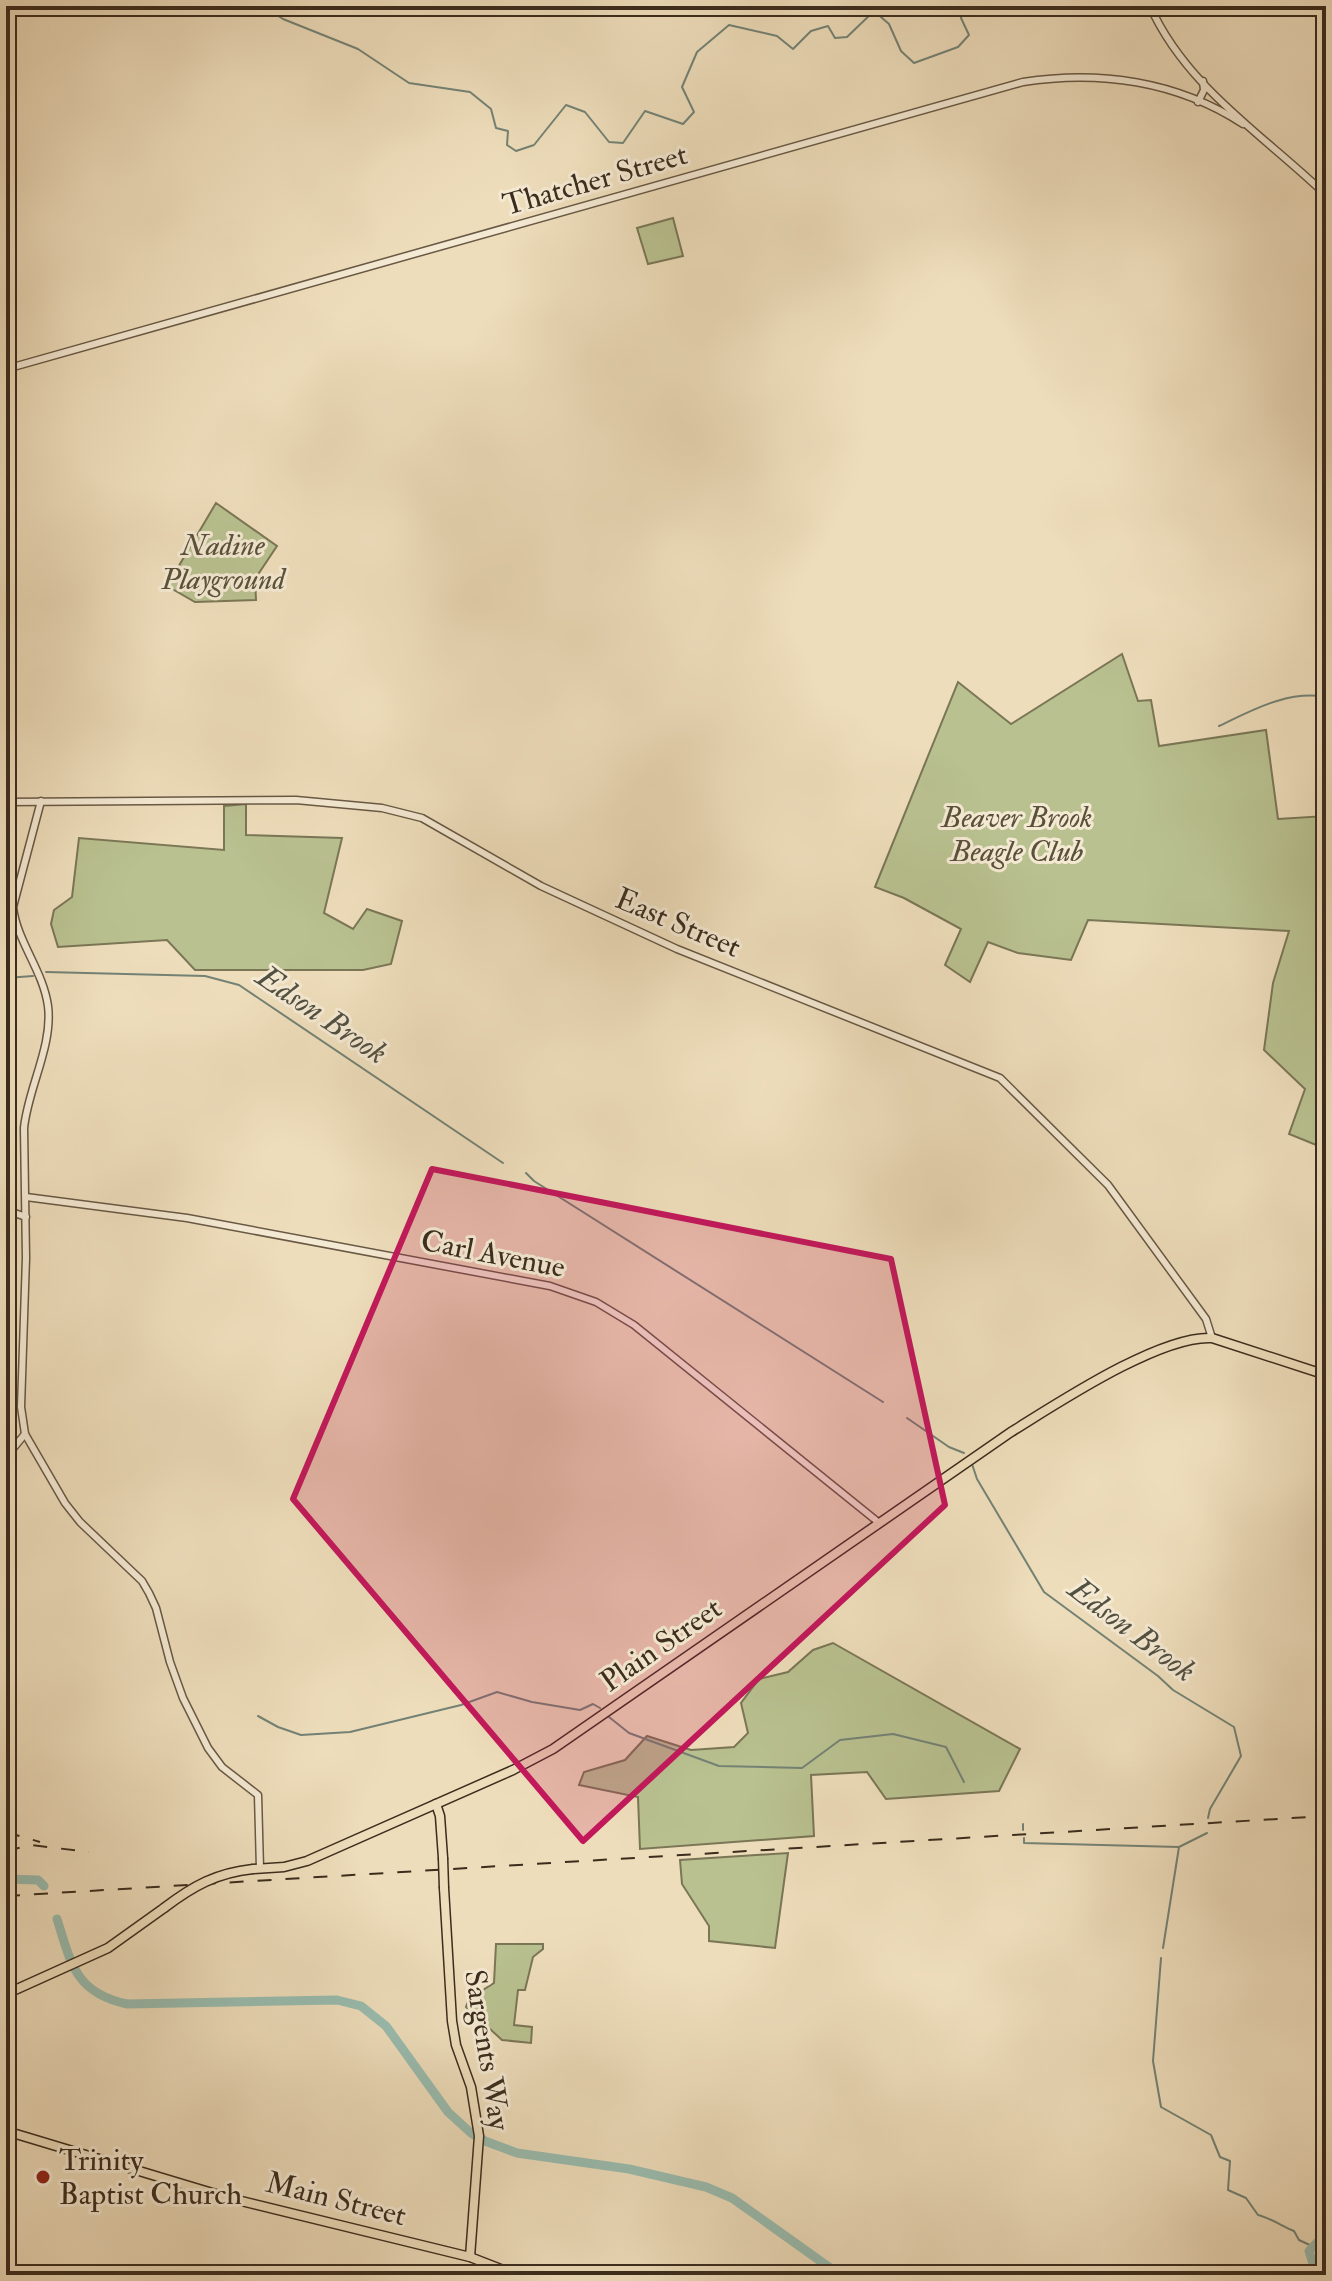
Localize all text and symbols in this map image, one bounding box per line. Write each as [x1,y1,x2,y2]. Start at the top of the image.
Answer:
street label: Thatcher Street [499,136,692,224]
park label: Nadine Playground [160,527,288,598]
park label: Beaver Brook Beagle Club [939,799,1093,870]
street label: East Street [610,880,746,966]
water label: Edson Brook [247,956,395,1073]
street label: Carl Avenue [418,1222,568,1286]
water label: Edson Brook [1059,1568,1204,1691]
street label: Plain Street [593,1590,729,1700]
street label: Sargents Way [456,1967,518,2134]
place label: Trinity Baptist Church [59,2142,242,2213]
street label: Main Street [262,2164,410,2234]
marker: Trinity Baptist Church [34,2168,52,2186]

